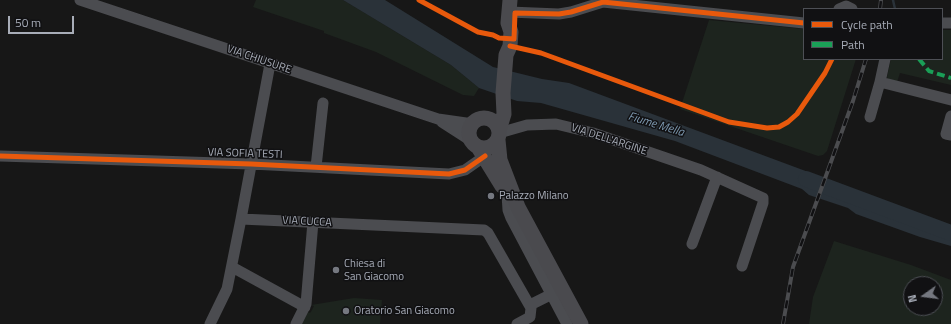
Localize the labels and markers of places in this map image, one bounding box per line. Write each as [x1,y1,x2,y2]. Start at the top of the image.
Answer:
place label: Palazzo Milano [499,189,569,203]
marker: Palazzo Milano [486,191,496,201]
place label: Chiesa di San Giacomo [344,257,404,283]
marker: Chiesa di San Giacomo [331,265,341,275]
place label: Oratorio San Giacomo [354,304,455,318]
marker: Oratorio San Giacomo [341,306,351,316]

